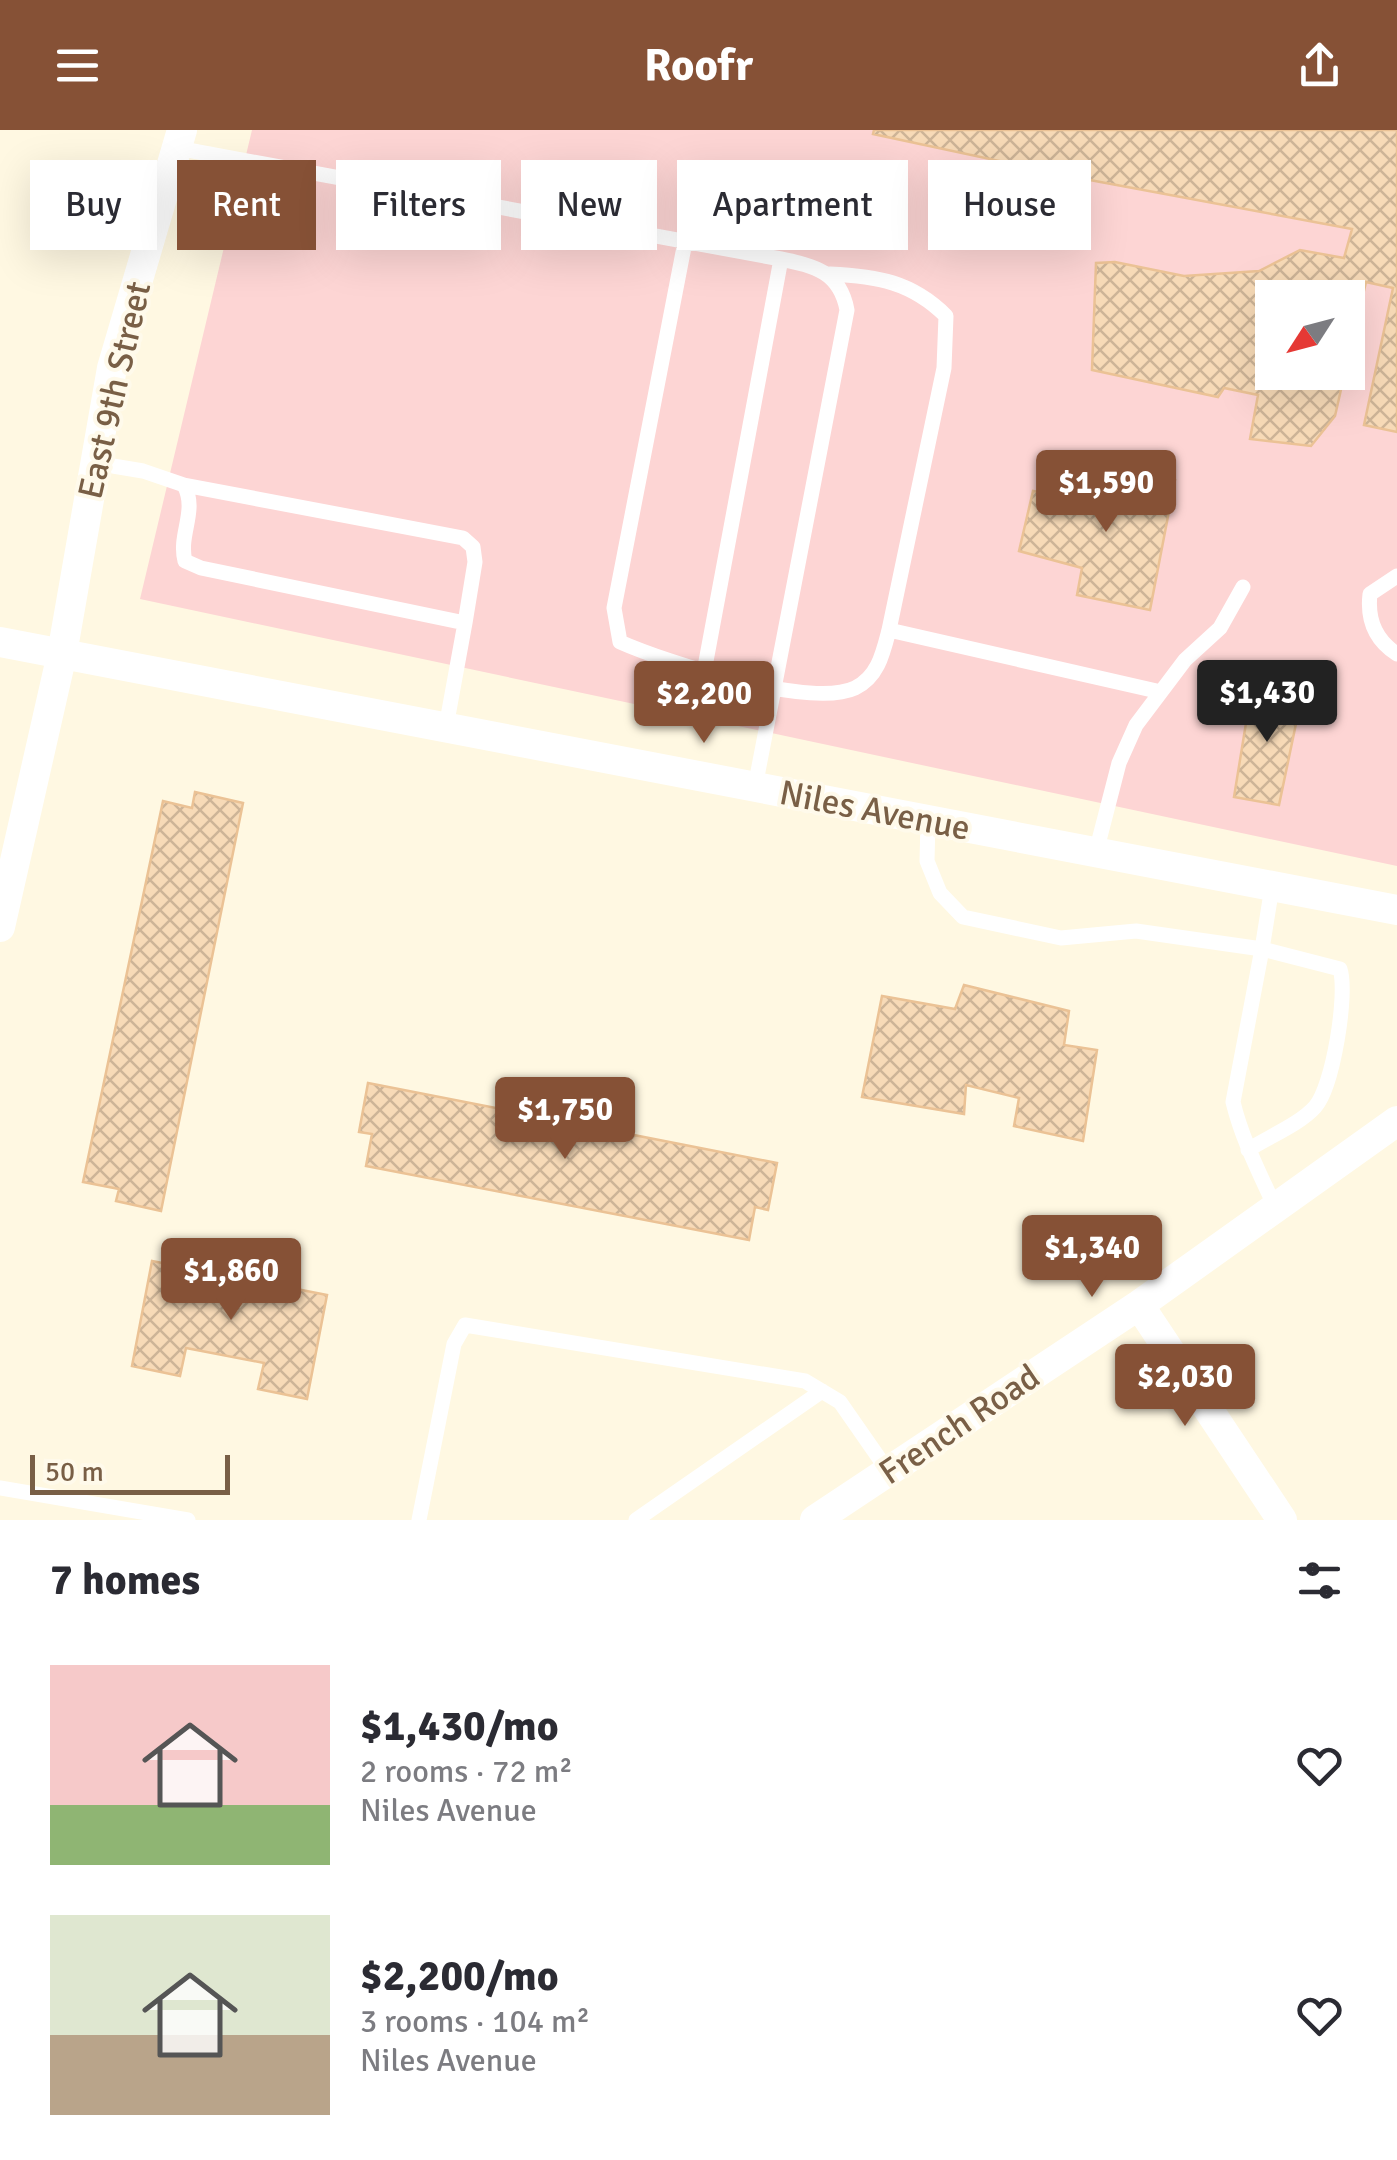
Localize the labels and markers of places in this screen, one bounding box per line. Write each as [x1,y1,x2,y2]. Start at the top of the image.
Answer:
pin: $1,590 [1025,450,1187,535]
pin: $1,430 [1186,660,1348,745]
pin: $2,200 [623,661,785,746]
pin: $1,750 [484,1077,646,1162]
pin: $1,340 [1011,1215,1173,1300]
pin: $1,860 [150,1238,312,1323]
pin: $2,030 [1104,1344,1266,1429]

